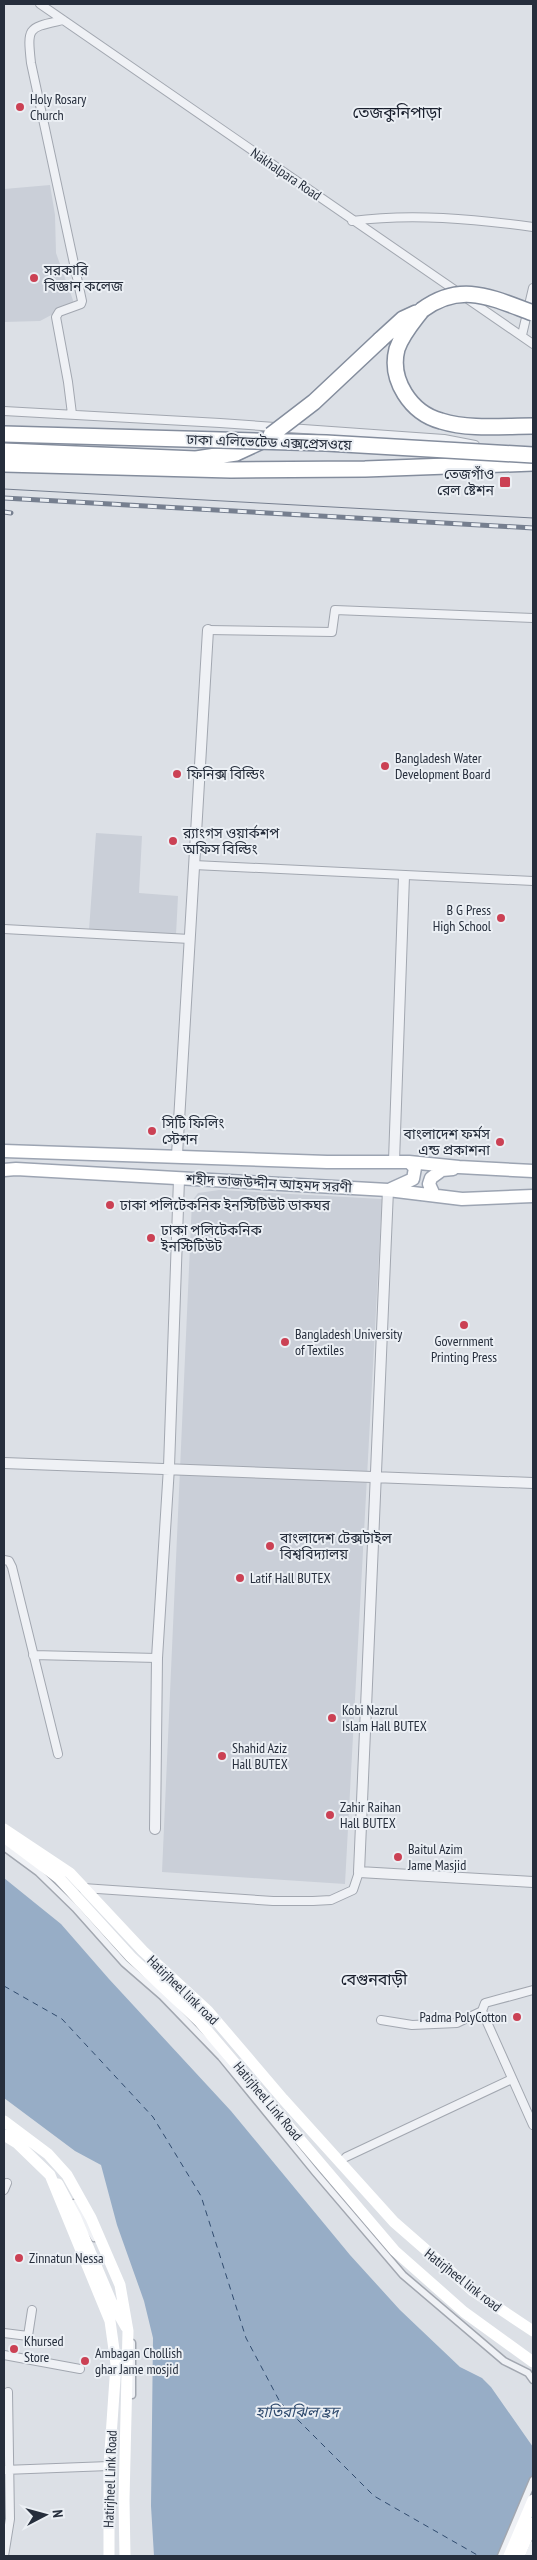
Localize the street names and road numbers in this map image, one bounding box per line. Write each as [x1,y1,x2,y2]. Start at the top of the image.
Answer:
street label: Nakhalpara Road [247,144,325,204]
street label: ঢাকা এলিভেটেড এক্সপ্রেসওয়ে [185,430,352,454]
street label: শহীদ তাজউদ্দীন আহমদ সরণী [185,1170,353,1196]
street label: Hatirjheel link road [143,1951,223,2029]
street label: Hatirjheel Link Road [230,2058,306,2144]
street label: Hatirjheel link road [421,2244,505,2316]
street label: Hatirjheel Link Road [99,2430,121,2528]

